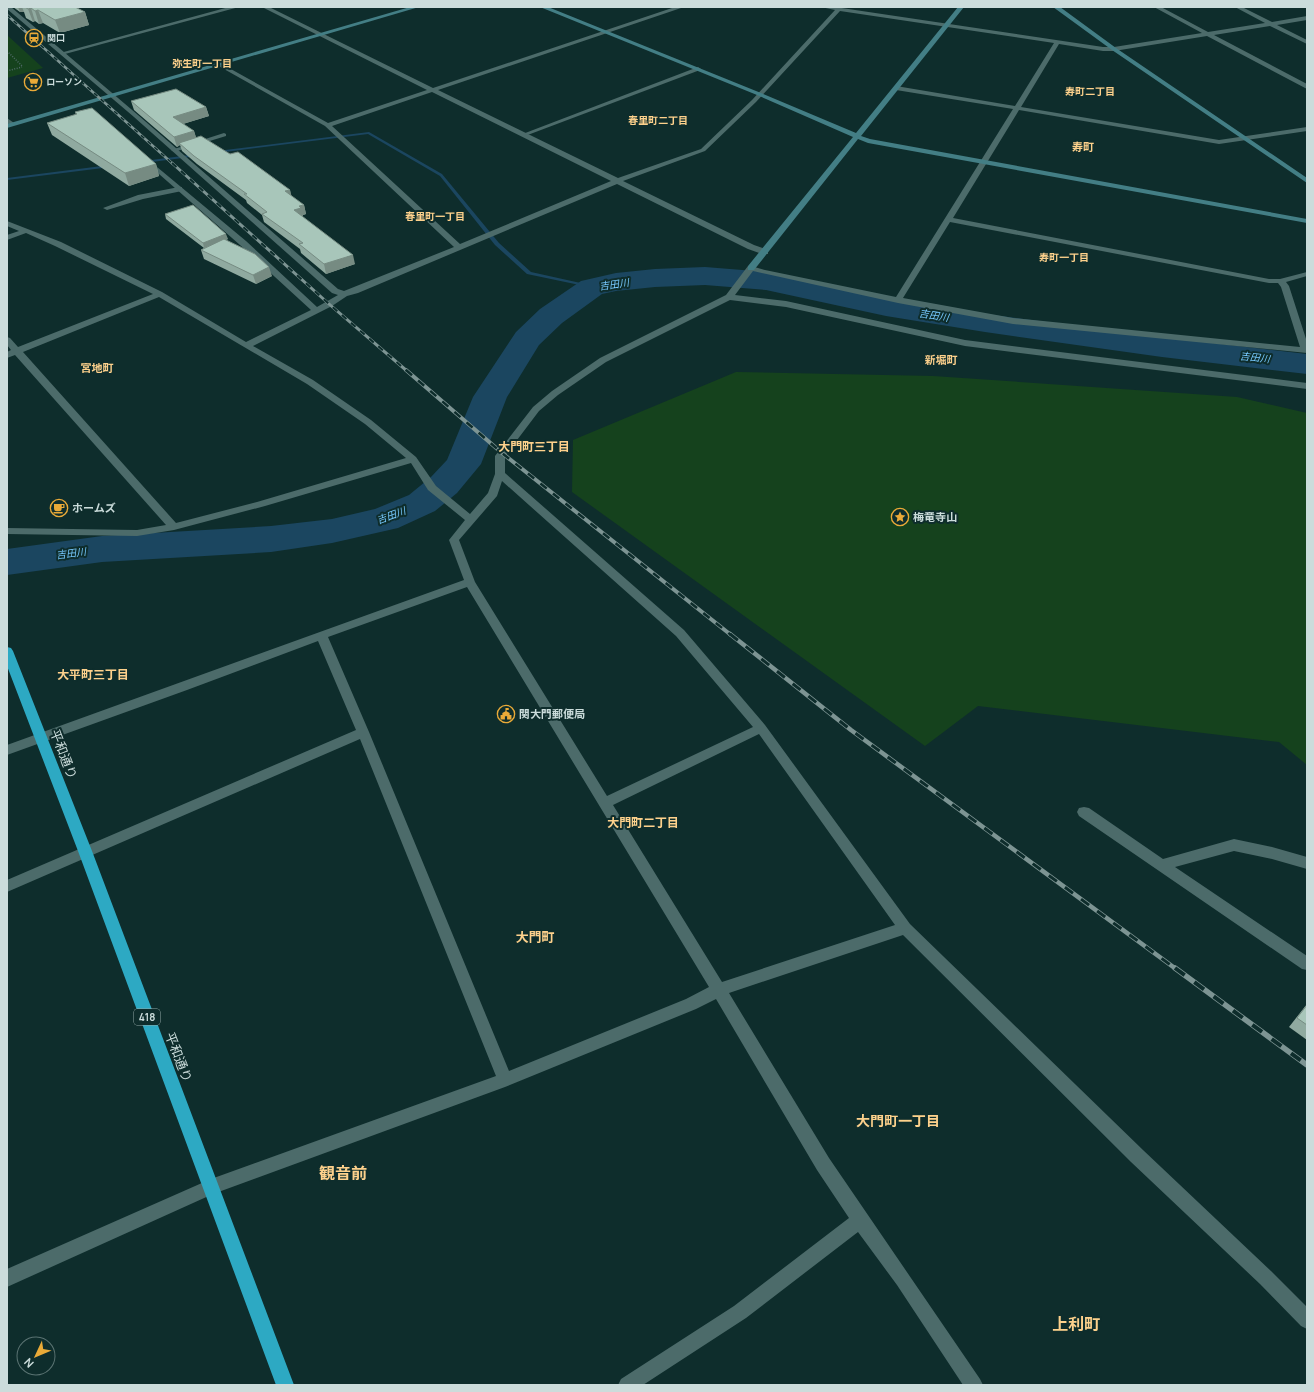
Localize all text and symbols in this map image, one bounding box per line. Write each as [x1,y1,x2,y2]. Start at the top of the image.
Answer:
station icon: 関口 [24,28,44,48]
place label: 関口 [47,31,65,44]
district label: 弥生町一丁目 [172,56,232,70]
supermarket icon: ローソン [23,72,43,92]
place label: ローソン [46,75,82,88]
district label: 寿町二丁目 [1065,84,1115,98]
district label: 春里町二丁目 [628,113,688,127]
district label: 寿町 [1072,139,1094,154]
district label: 春里町一丁目 [405,209,465,223]
district label: 寿町一丁目 [1039,250,1089,264]
water label: 吉田川 [598,275,631,293]
water label: 吉田川 [918,306,951,324]
water label: 吉田川 [1239,348,1272,366]
district label: 新堀町 [925,352,958,367]
district label: 宮地町 [81,360,114,375]
district label: 大門町三丁目 [498,438,570,455]
cafe icon: ホームズ [49,498,69,518]
place label: ホームズ [72,500,116,515]
water label: 吉田川 [375,503,408,527]
place icon: 梅竜寺山 [890,507,910,527]
place label: 梅竜寺山 [913,509,957,524]
water label: 吉田川 [55,544,88,562]
district label: 大平町三丁目 [57,666,129,683]
public building icon: 関大門郵便局 [496,704,516,724]
place label: 関大門郵便局 [519,706,585,721]
street label: 平和通り [46,726,82,782]
district label: 大門町二丁目 [607,814,679,831]
district label: 大門町 [515,928,555,946]
road number: 418 [134,1009,160,1025]
street label: 平和通り [161,1029,197,1085]
district label: 大門町一丁目 [856,1111,940,1130]
district label: 観音前 [319,1162,367,1184]
district label: 上利町 [1052,1313,1100,1335]
north arrow [16,1336,56,1376]
text: N [20,1355,37,1371]

